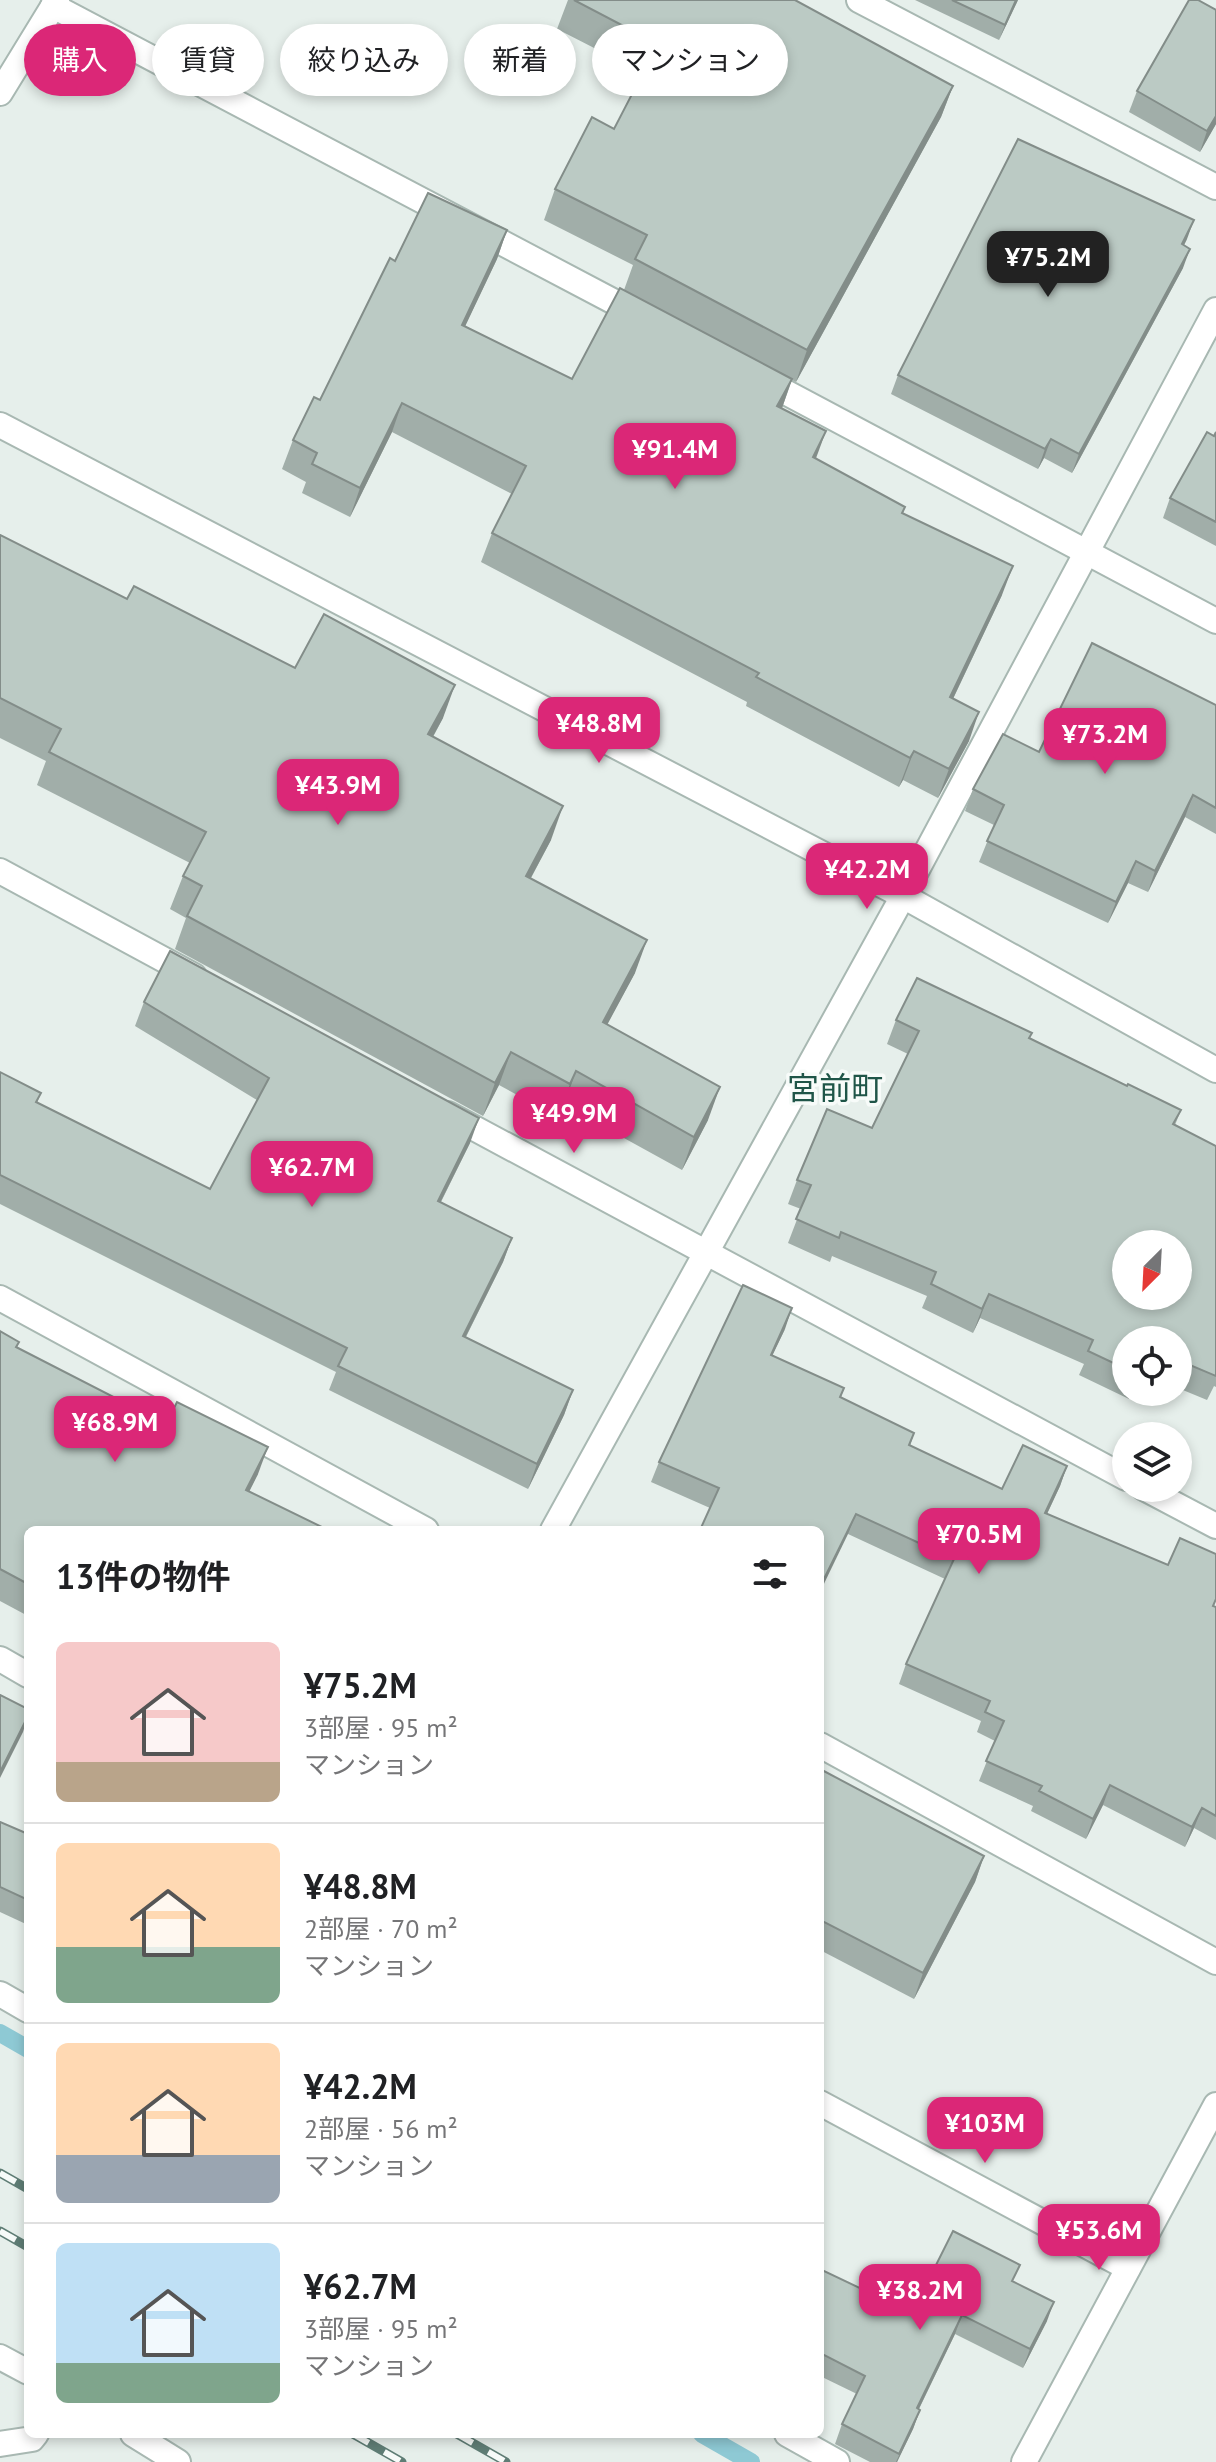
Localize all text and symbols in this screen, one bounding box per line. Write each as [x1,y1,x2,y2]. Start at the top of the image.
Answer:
chip: 購入 [24,24,136,96]
chip: 賃貸 [152,24,264,96]
chip: 絞り込み [280,24,448,96]
chip: 新着 [464,24,576,96]
chip: マンション [592,24,788,96]
pin: ¥75.2M [983,231,1113,299]
text: ¥75.2M [1005,240,1091,273]
pin: ¥91.4M [610,423,740,491]
text: ¥91.4M [632,432,718,465]
pin: ¥48.8M [534,697,664,765]
text: ¥48.8M [556,706,642,739]
pin: ¥73.2M [1040,708,1170,776]
text: ¥73.2M [1062,717,1148,750]
pin: ¥43.9M [273,759,403,827]
text: ¥43.9M [295,768,381,801]
pin: ¥42.2M [802,843,932,911]
text: ¥42.2M [824,852,910,885]
district label: 宮前町 [787,1067,883,1109]
pin: ¥49.9M [509,1087,639,1155]
text: ¥49.9M [531,1096,617,1129]
pin: ¥62.7M [247,1141,377,1209]
text: ¥62.7M [269,1150,355,1183]
north arrow [1112,1230,1192,1310]
map controls [1112,1230,1192,1502]
button: locate [1112,1326,1192,1406]
pin: ¥68.9M [50,1396,180,1464]
text: ¥68.9M [72,1405,158,1438]
button: layers [1112,1422,1192,1502]
pin: ¥70.5M [914,1508,1044,1576]
text: ¥70.5M [936,1517,1022,1550]
icon: filters [748,1552,792,1596]
text: 13件の物件 [56,1554,231,1598]
text: ¥75.2M [304,1663,417,1707]
icon: home [120,1674,216,1770]
text: 3部屋 · 95 m² [304,1711,458,1744]
text: マンション [304,1748,434,1781]
text: ¥48.8M [304,1864,417,1908]
icon: home [120,1875,216,1971]
text: 2部屋 · 70 m² [304,1912,458,1945]
text: マンション [304,1949,434,1982]
text: ¥42.2M [304,2064,417,2108]
icon: home [120,2075,216,2171]
pin: ¥103M [929,2097,1041,2165]
text: ¥103M [945,2106,1025,2139]
text: 2部屋 · 56 m² [304,2112,458,2145]
text: マンション [304,2149,434,2182]
pin: ¥53.6M [1034,2204,1164,2272]
text: ¥53.6M [1056,2213,1142,2246]
text: ¥62.7M [304,2264,417,2308]
pin: ¥38.2M [855,2264,985,2332]
text: ¥38.2M [877,2273,963,2306]
icon: home [120,2275,216,2371]
text: 3部屋 · 95 m² [304,2312,458,2345]
text: マンション [304,2349,434,2382]

